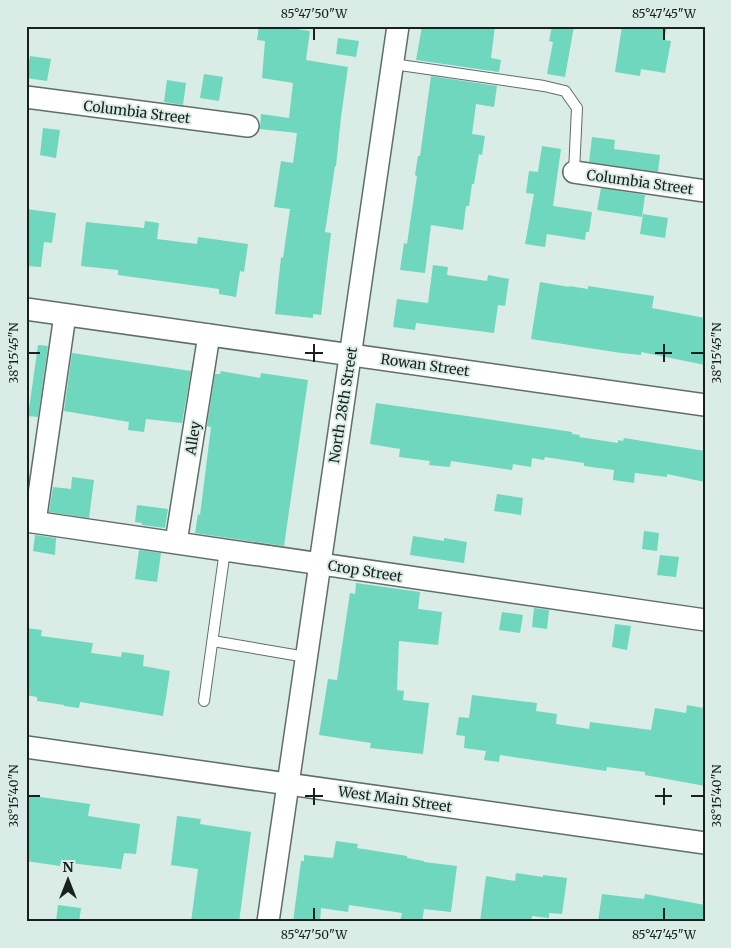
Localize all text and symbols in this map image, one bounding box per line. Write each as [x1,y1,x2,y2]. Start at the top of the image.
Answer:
text: 85°47'50"W [281,6,348,21]
text: 85°47'45"W [632,6,697,21]
street label: Columbia Street [83,97,192,128]
street label: Columbia Street [586,166,695,198]
text: 38°15'45"N [6,322,21,384]
text: 38°15'45"N [709,322,724,384]
street label: North 28th Street [325,345,361,464]
street label: Rowan Street [379,350,471,380]
street label: Alley [181,419,205,457]
street label: Crop Street [327,556,404,586]
text: 38°15'40"N [6,764,21,828]
text: 38°15'40"N [709,764,724,828]
street label: West Main Street [336,782,454,816]
north arrow [42,856,92,906]
text: N [62,858,74,876]
text: 85°47'50"W [281,927,348,942]
text: 85°47'45"W [632,927,697,942]

